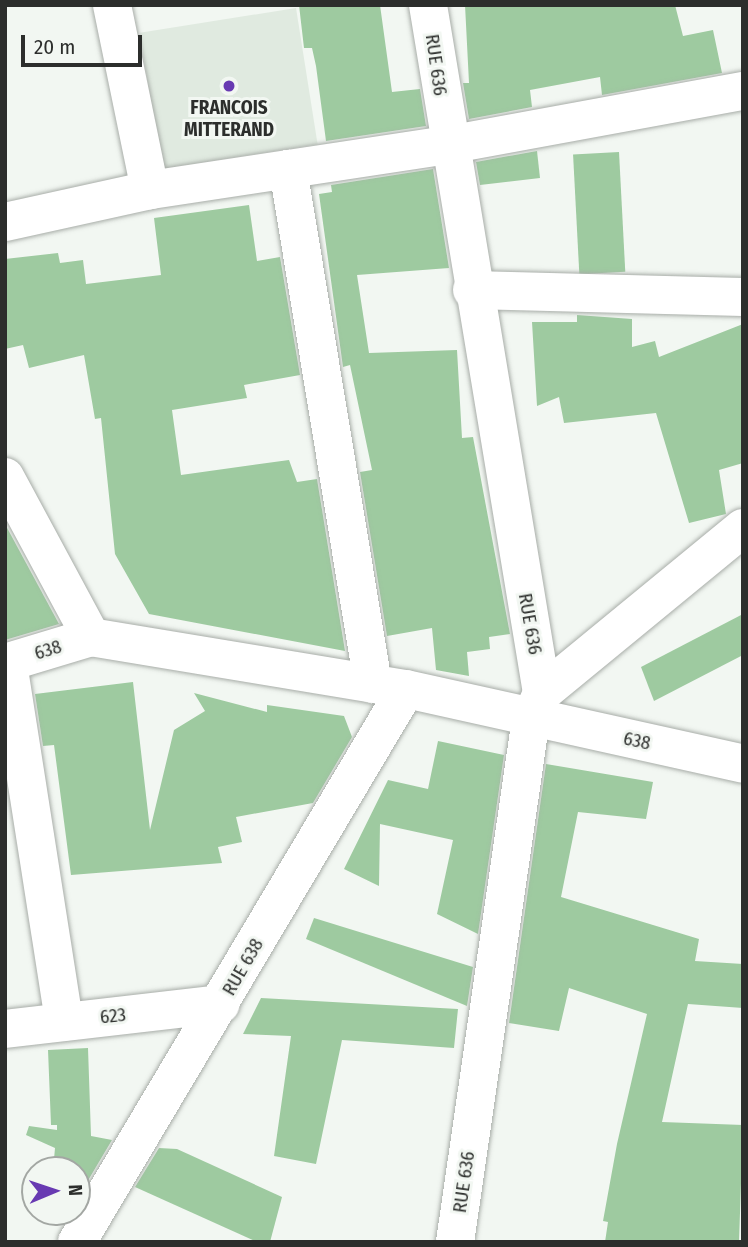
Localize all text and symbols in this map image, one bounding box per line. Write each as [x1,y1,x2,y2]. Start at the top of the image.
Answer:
scale bar [24,21,145,65]
street label: RUE 636 [420,33,452,97]
text: 20 m [34,34,75,60]
marker: FRANCOIS MITTERAND [221,78,237,94]
place label: FRANCOIS MITTERAND [184,97,274,141]
street label: RUE 636 [513,591,547,657]
street label: 638 [32,635,64,665]
street label: 638 [621,727,653,755]
street label: RUE 638 [218,934,268,1000]
street label: 623 [99,1003,127,1029]
street label: RUE 636 [448,1150,480,1214]
north arrow [21,1156,91,1226]
text: N [64,1184,87,1196]

